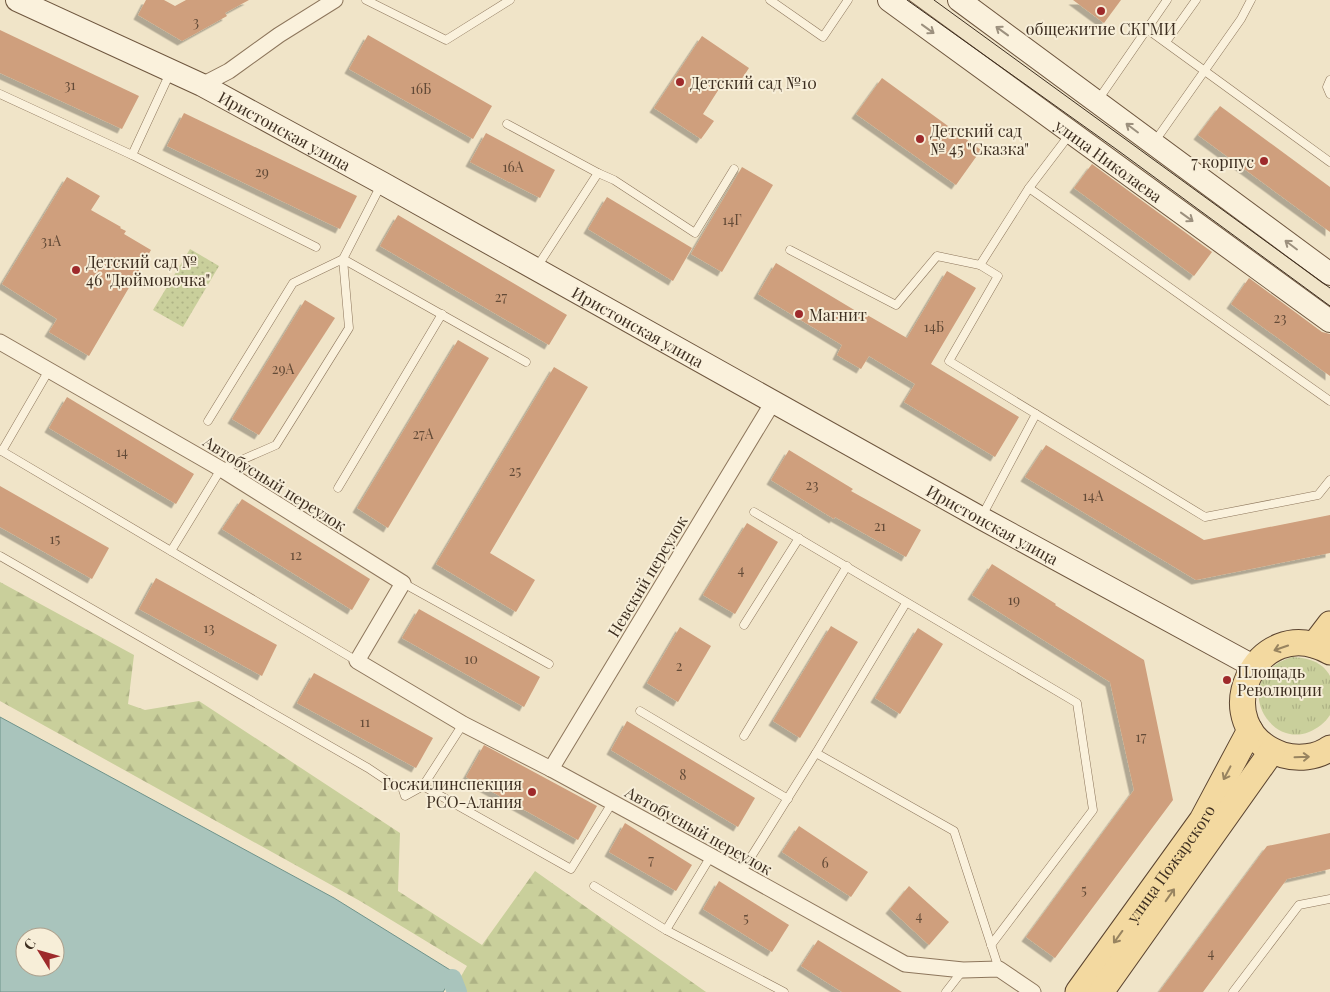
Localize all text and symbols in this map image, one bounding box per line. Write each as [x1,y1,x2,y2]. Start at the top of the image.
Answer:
marker: общежитие СКГМИ [1095,5,1107,17]
house number: 3 [193,12,199,31]
place label: общежитие СКГМИ [1026,18,1176,39]
one-way arrow [921,24,935,34]
one-way arrow [995,26,1009,36]
place label: Детский сад №10 [690,72,817,93]
house number: 31 [64,75,76,94]
marker: Детский сад №10 [674,76,686,88]
house number: 16Б [411,79,431,98]
street label: Иристонская улица [215,86,355,175]
street label: улица Николаева [1050,113,1167,206]
place label: Детский сад № 45 "Сказка" [930,120,1029,159]
one-way arrow [1126,122,1139,133]
marker: Детский сад № 45 "Сказка" [914,133,926,145]
place label: 7 корпус [1191,151,1254,172]
marker: 7 корпус [1258,155,1270,167]
house number: 16А [502,157,524,176]
house number: 29 [255,162,269,181]
house number: 14Г [722,210,742,229]
one-way arrow [1180,212,1194,222]
house number: 31А [41,231,61,250]
one-way arrow [1285,240,1298,251]
place label: Детский сад № 46 "Дюймовочка" [86,251,210,290]
marker: Детский сад № 46 "Дюймовочка" [70,264,82,276]
street label: Иристонская улица [569,281,708,371]
house number: 27 [495,287,508,306]
place label: Магнит [809,304,867,325]
marker: Магнит [793,308,805,320]
house number: 23 [1273,308,1287,327]
house number: 14Б [924,317,944,336]
house number: 29А [272,359,295,378]
house number: 27А [412,424,434,443]
street label: Автобусный переулок [199,430,350,536]
house number: 14 [116,442,128,461]
house number: 25 [509,461,521,480]
house number: 23 [805,475,819,494]
street label: Иристонская улица [923,479,1062,569]
house number: 14А [1083,486,1104,505]
street label: Невский переулок [602,511,692,641]
house number: 21 [874,516,886,535]
house number: 15 [50,529,61,548]
house number: 12 [290,545,302,564]
house number: 4 [738,560,745,579]
house number: 19 [1008,590,1020,609]
house number: 13 [203,618,215,637]
one-way arrow [1273,643,1289,653]
house number: 10 [464,649,478,668]
house number: 2 [676,656,683,675]
place label: Площадь Революции [1237,661,1322,700]
marker: Площадь Революции [1221,674,1233,686]
house number: 11 [360,712,370,731]
house number: 17 [1136,727,1147,746]
one-way arrow [1293,752,1309,762]
house number: 8 [679,765,687,784]
one-way arrow [1222,765,1232,780]
place label: Госжилинспекция РСО-Алания [382,773,522,812]
street label: Автобусный переулок [621,780,776,879]
marker: Госжилинспекция РСО-Алания [526,786,538,798]
street label: улица Пожарского [1120,801,1219,927]
house number: 7 [648,850,654,869]
house number: 6 [821,853,829,872]
house number: 5 [1081,880,1087,899]
one-way arrow [1165,888,1175,902]
house number: 4 [916,906,923,925]
house number: 5 [743,908,749,927]
north arrow [15,927,65,977]
one-way arrow [1113,930,1123,944]
text: С [19,934,40,954]
house number: 4 [1208,943,1215,962]

